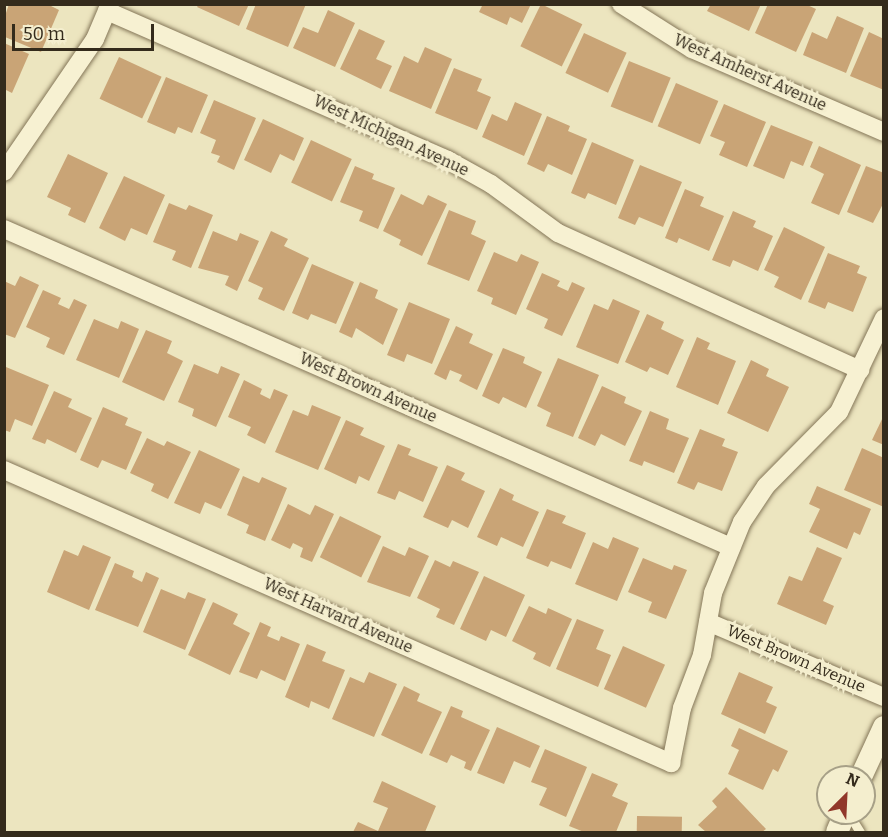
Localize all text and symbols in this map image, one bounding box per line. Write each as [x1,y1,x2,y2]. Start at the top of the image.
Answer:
scale bar [15,12,158,50]
text: 50 m [23,23,65,45]
street label: West Amherst Avenue [671,31,829,115]
street label: West Michigan Avenue [310,92,472,180]
street label: West Brown Avenue [296,349,440,427]
street label: West Harvard Avenue [260,574,416,658]
street label: West Brown Avenue [724,621,868,697]
north arrow [816,765,876,825]
text: N [843,769,862,791]

